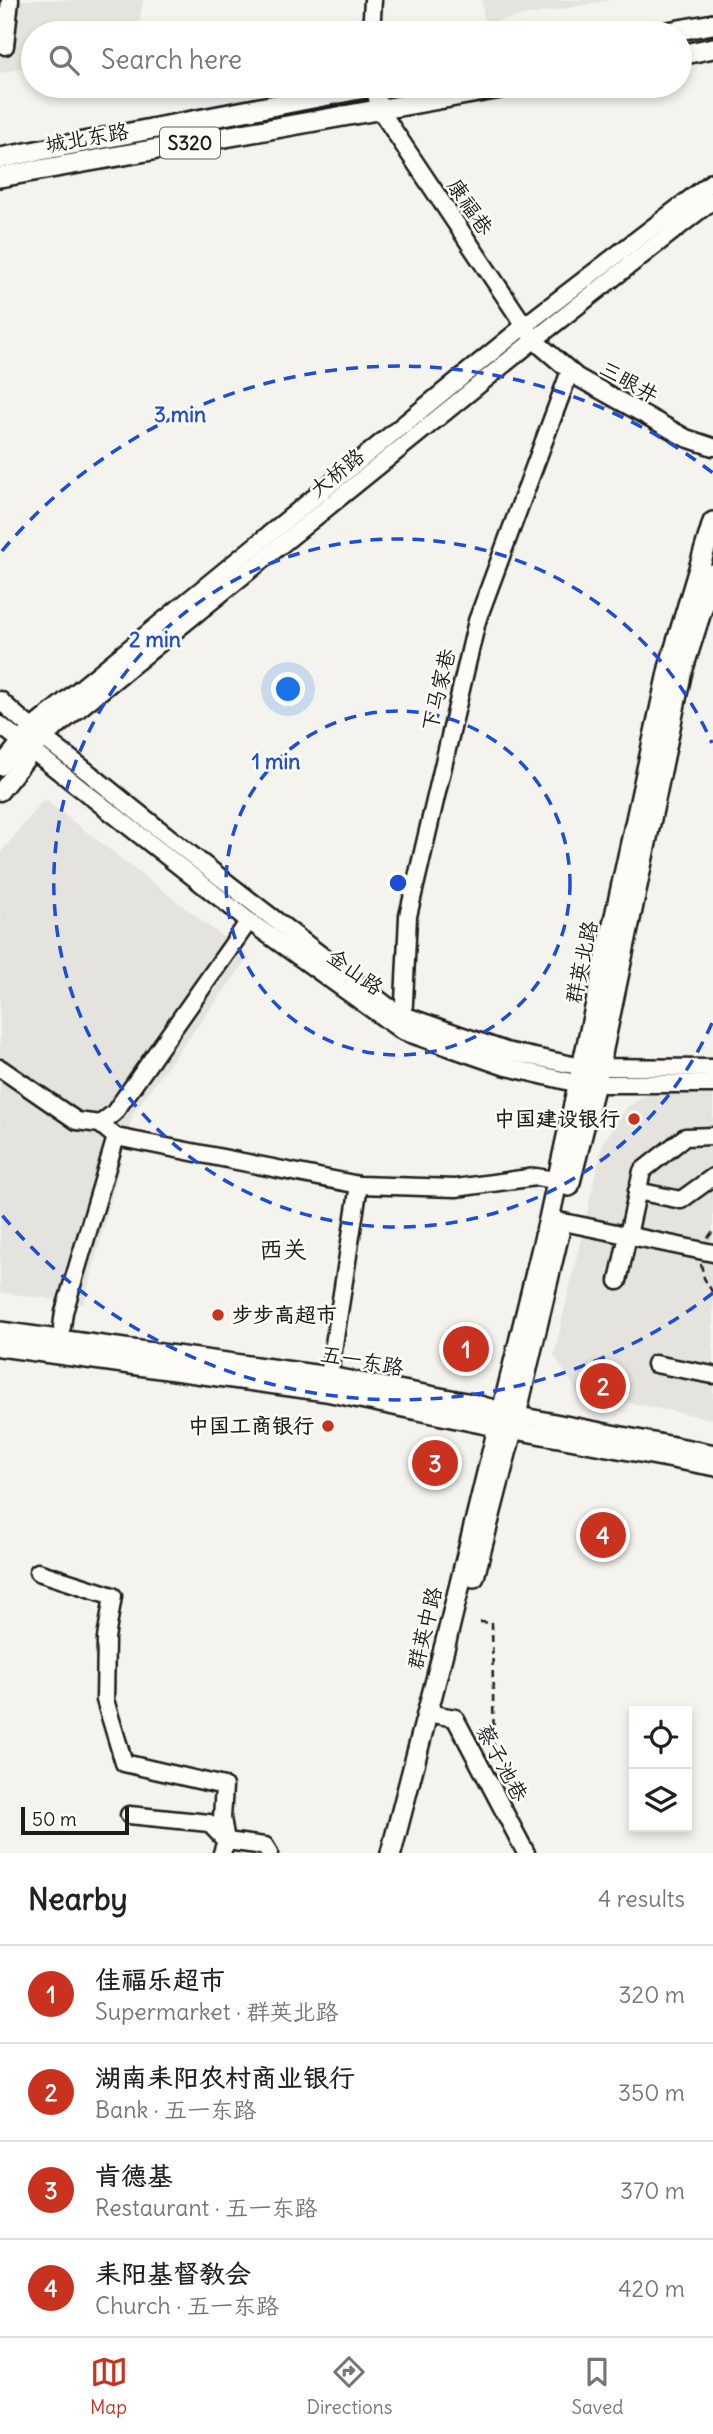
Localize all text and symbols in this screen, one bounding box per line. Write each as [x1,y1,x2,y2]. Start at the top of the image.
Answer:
search box [21,21,692,98]
icon: search [45,41,83,79]
text: Search here [101,43,242,76]
street label: 城北东路 [43,117,131,158]
road number: S320 [160,127,220,158]
street label: 康福巷 [442,173,499,240]
street label: 三眼井 [595,354,663,409]
text: 3 min [154,401,206,428]
street label: 大桥路 [304,442,370,503]
text: 2 min [129,626,181,653]
street label: 下马家巷 [416,646,461,734]
your location [271,672,305,706]
text: 1 min [252,748,300,775]
centre of rings [386,871,410,895]
street label: 群英北路 [560,918,603,1006]
street label: 金山路 [322,942,389,1001]
place label: 中国建设银行 [494,1105,620,1132]
marker: 中国建设银行 [626,1111,642,1127]
district label: 西关 [259,1234,307,1264]
place label: 步步高超市 [232,1301,337,1328]
marker: 步步高超市 [210,1307,226,1323]
pin: 1 [443,1323,489,1375]
street label: 五一东路 [318,1340,406,1381]
pin: 2 [580,1360,626,1412]
place label: 中国工商银行 [188,1412,314,1439]
marker: 中国工商银行 [320,1418,336,1434]
pin: 3 [412,1437,458,1489]
pin: 4 [580,1509,626,1561]
street label: 群英中路 [401,1584,448,1672]
map controls [629,1706,692,1832]
button: locate [629,1706,692,1769]
street label: 蔡子池巷 [471,1719,534,1806]
button: layers [629,1769,692,1832]
scale bar [21,1804,130,1836]
text: 50 m [32,1807,77,1831]
text: Nearby [28,1880,128,1918]
text: 4 results [598,1884,685,1913]
text: 佳福乐超市 [95,1963,225,1996]
text: 1 [46,1980,56,2009]
text: 320 m [619,1980,685,2009]
text: Supermarket · 群英北路 [95,1997,339,2026]
text: 湖南耒阳农村商业银行 [95,2061,355,2094]
text: 2 [45,2078,57,2107]
text: 350 m [618,2078,685,2107]
text: Bank · 五一东路 [95,2095,256,2124]
text: 肯德基 [95,2159,173,2192]
text: 3 [44,2176,58,2205]
text: 370 m [620,2176,685,2205]
text: Restaurant · 五一东路 [95,2193,317,2222]
text: 耒阳基督教会 [95,2257,251,2290]
text: 4 [44,2274,58,2303]
text: 420 m [618,2274,685,2303]
text: Church · 五一东路 [95,2291,279,2320]
tab: Map [90,2353,128,2419]
tab: Directions [307,2353,392,2419]
tab: Saved [571,2353,623,2419]

